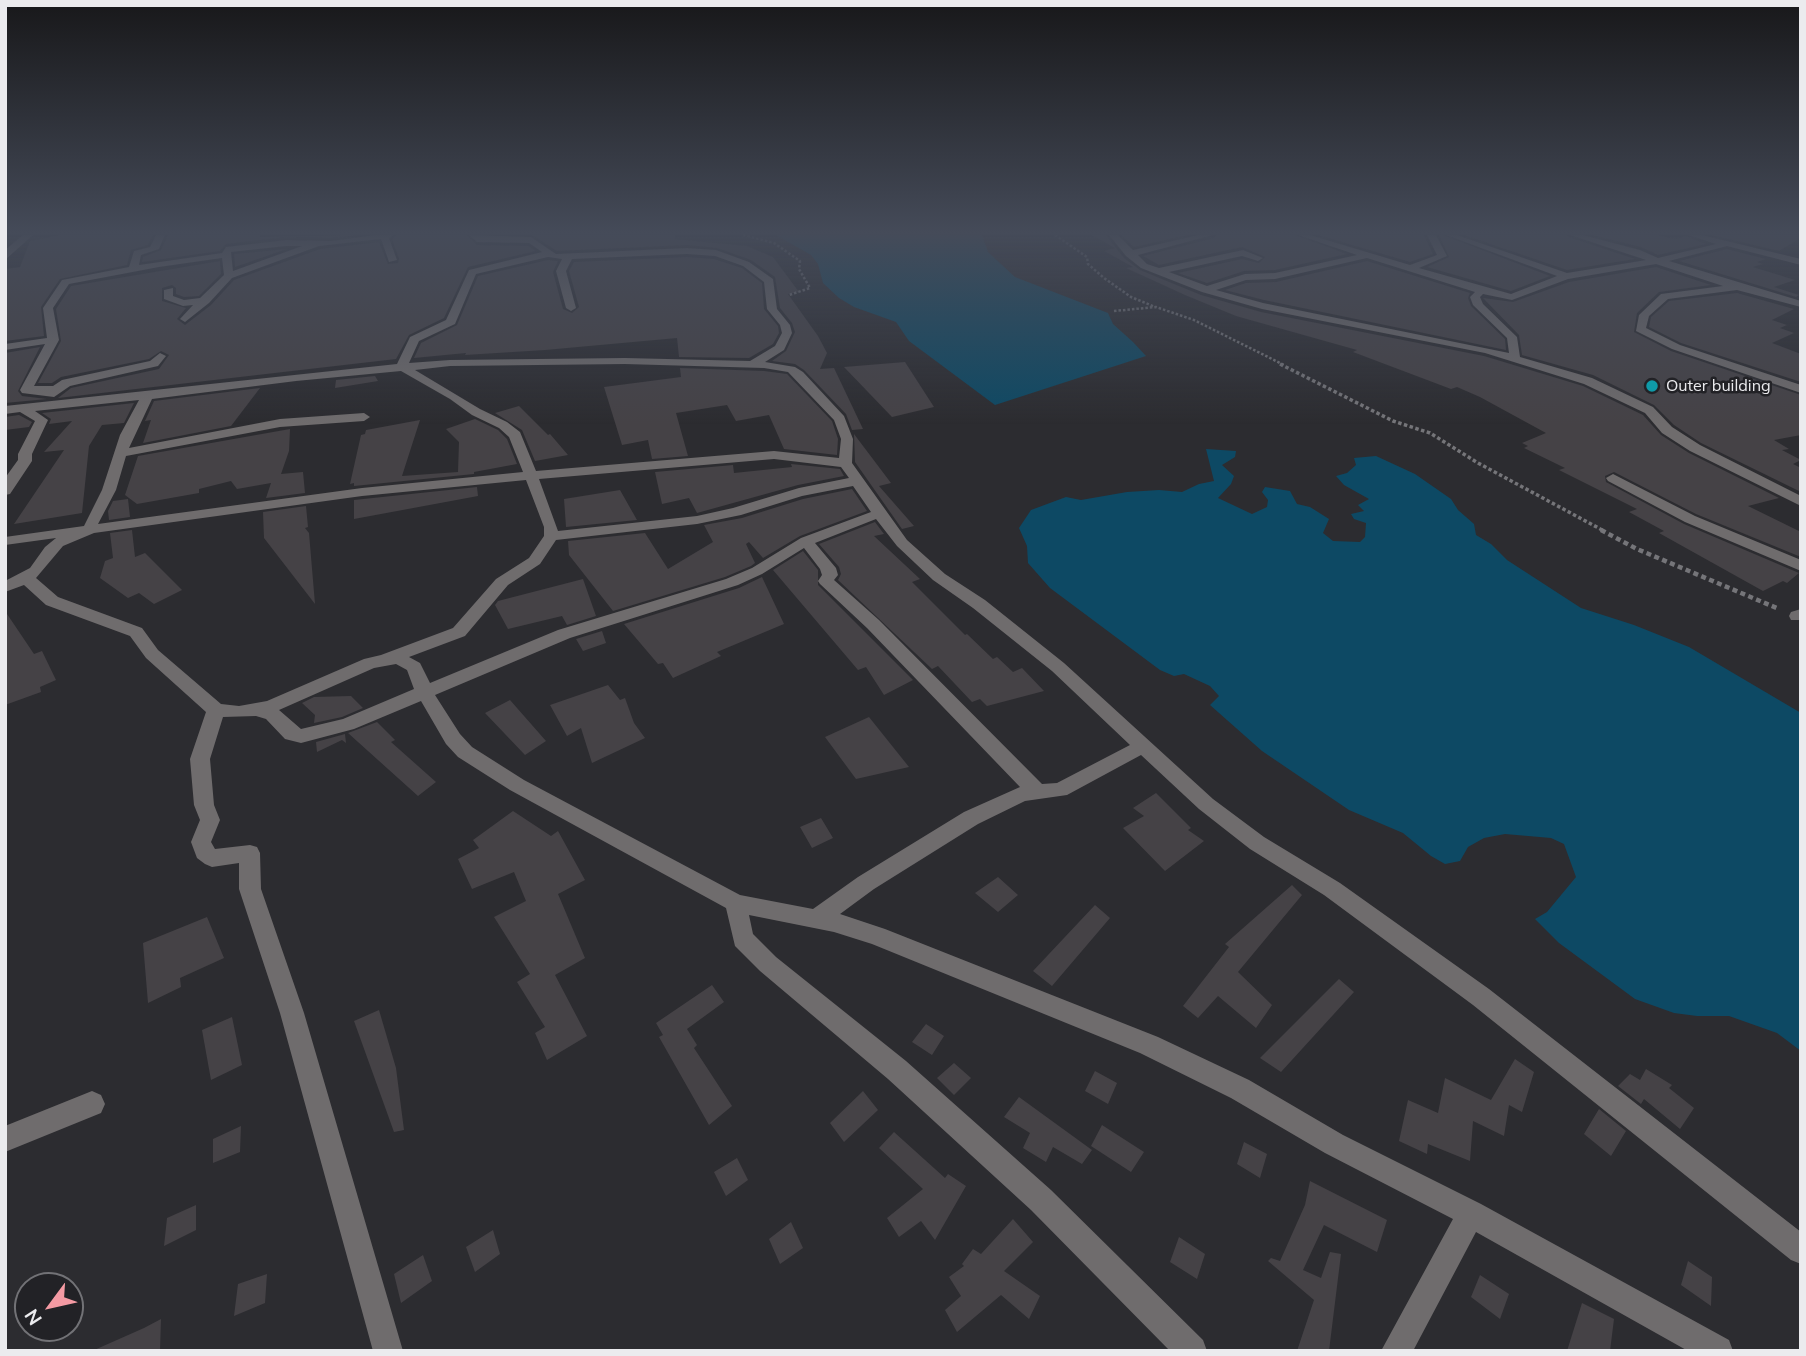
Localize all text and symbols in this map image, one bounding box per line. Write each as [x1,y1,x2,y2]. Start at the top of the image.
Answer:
place label: Outer building [1666,376,1771,396]
marker: Outer building [1644,378,1660,394]
north arrow [14,1272,84,1342]
text: N [19,1305,47,1330]

